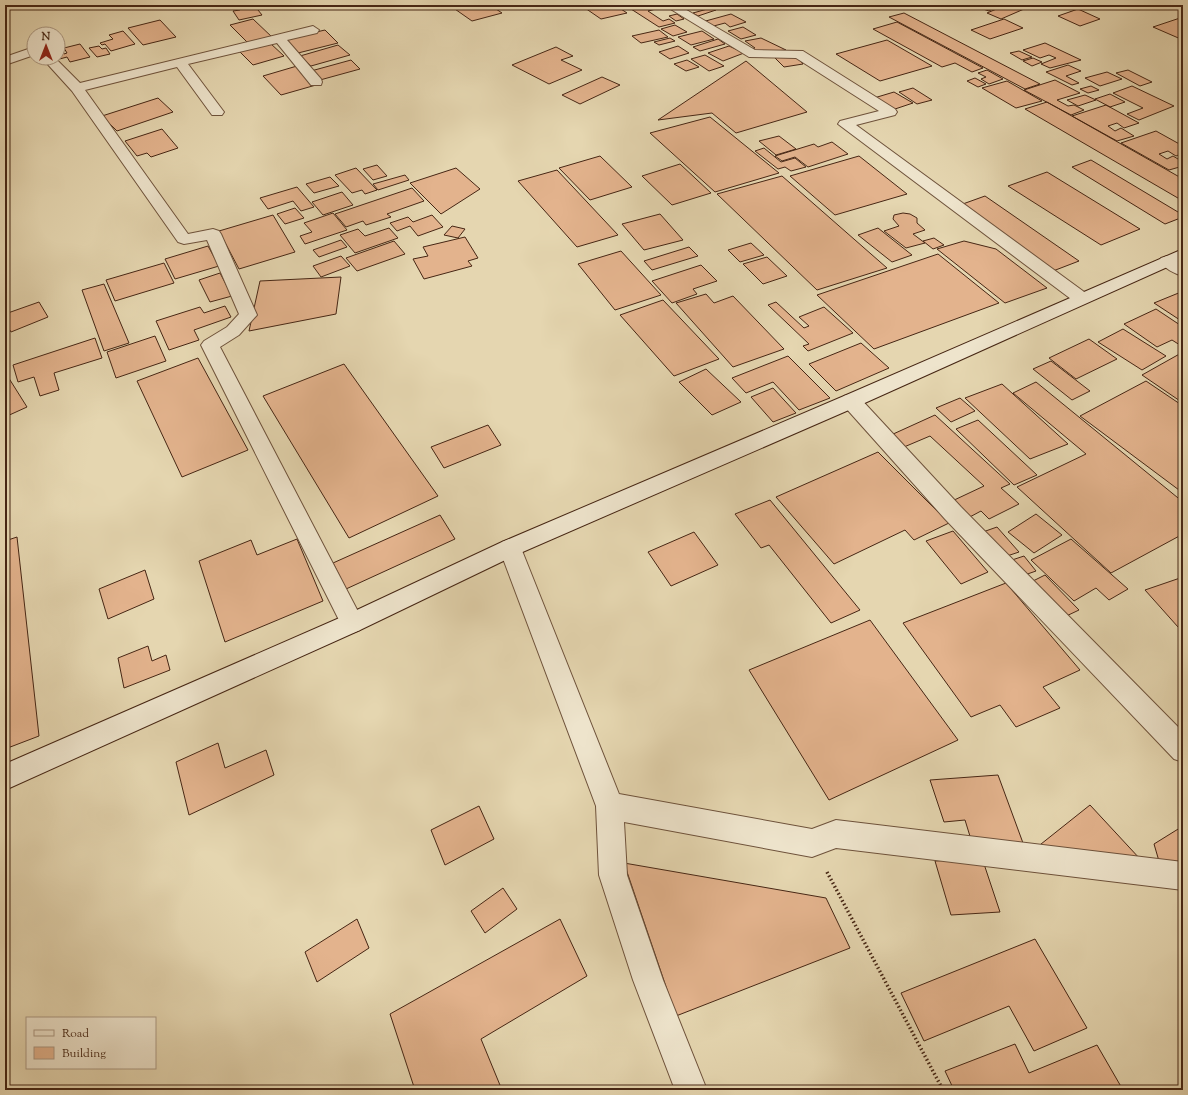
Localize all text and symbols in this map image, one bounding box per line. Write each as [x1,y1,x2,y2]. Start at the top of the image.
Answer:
north arrow [26,26,66,66]
text: N [41,29,51,45]
legend [26,1017,156,1069]
text: Road [62,1025,89,1043]
text: Building [62,1045,106,1063]

